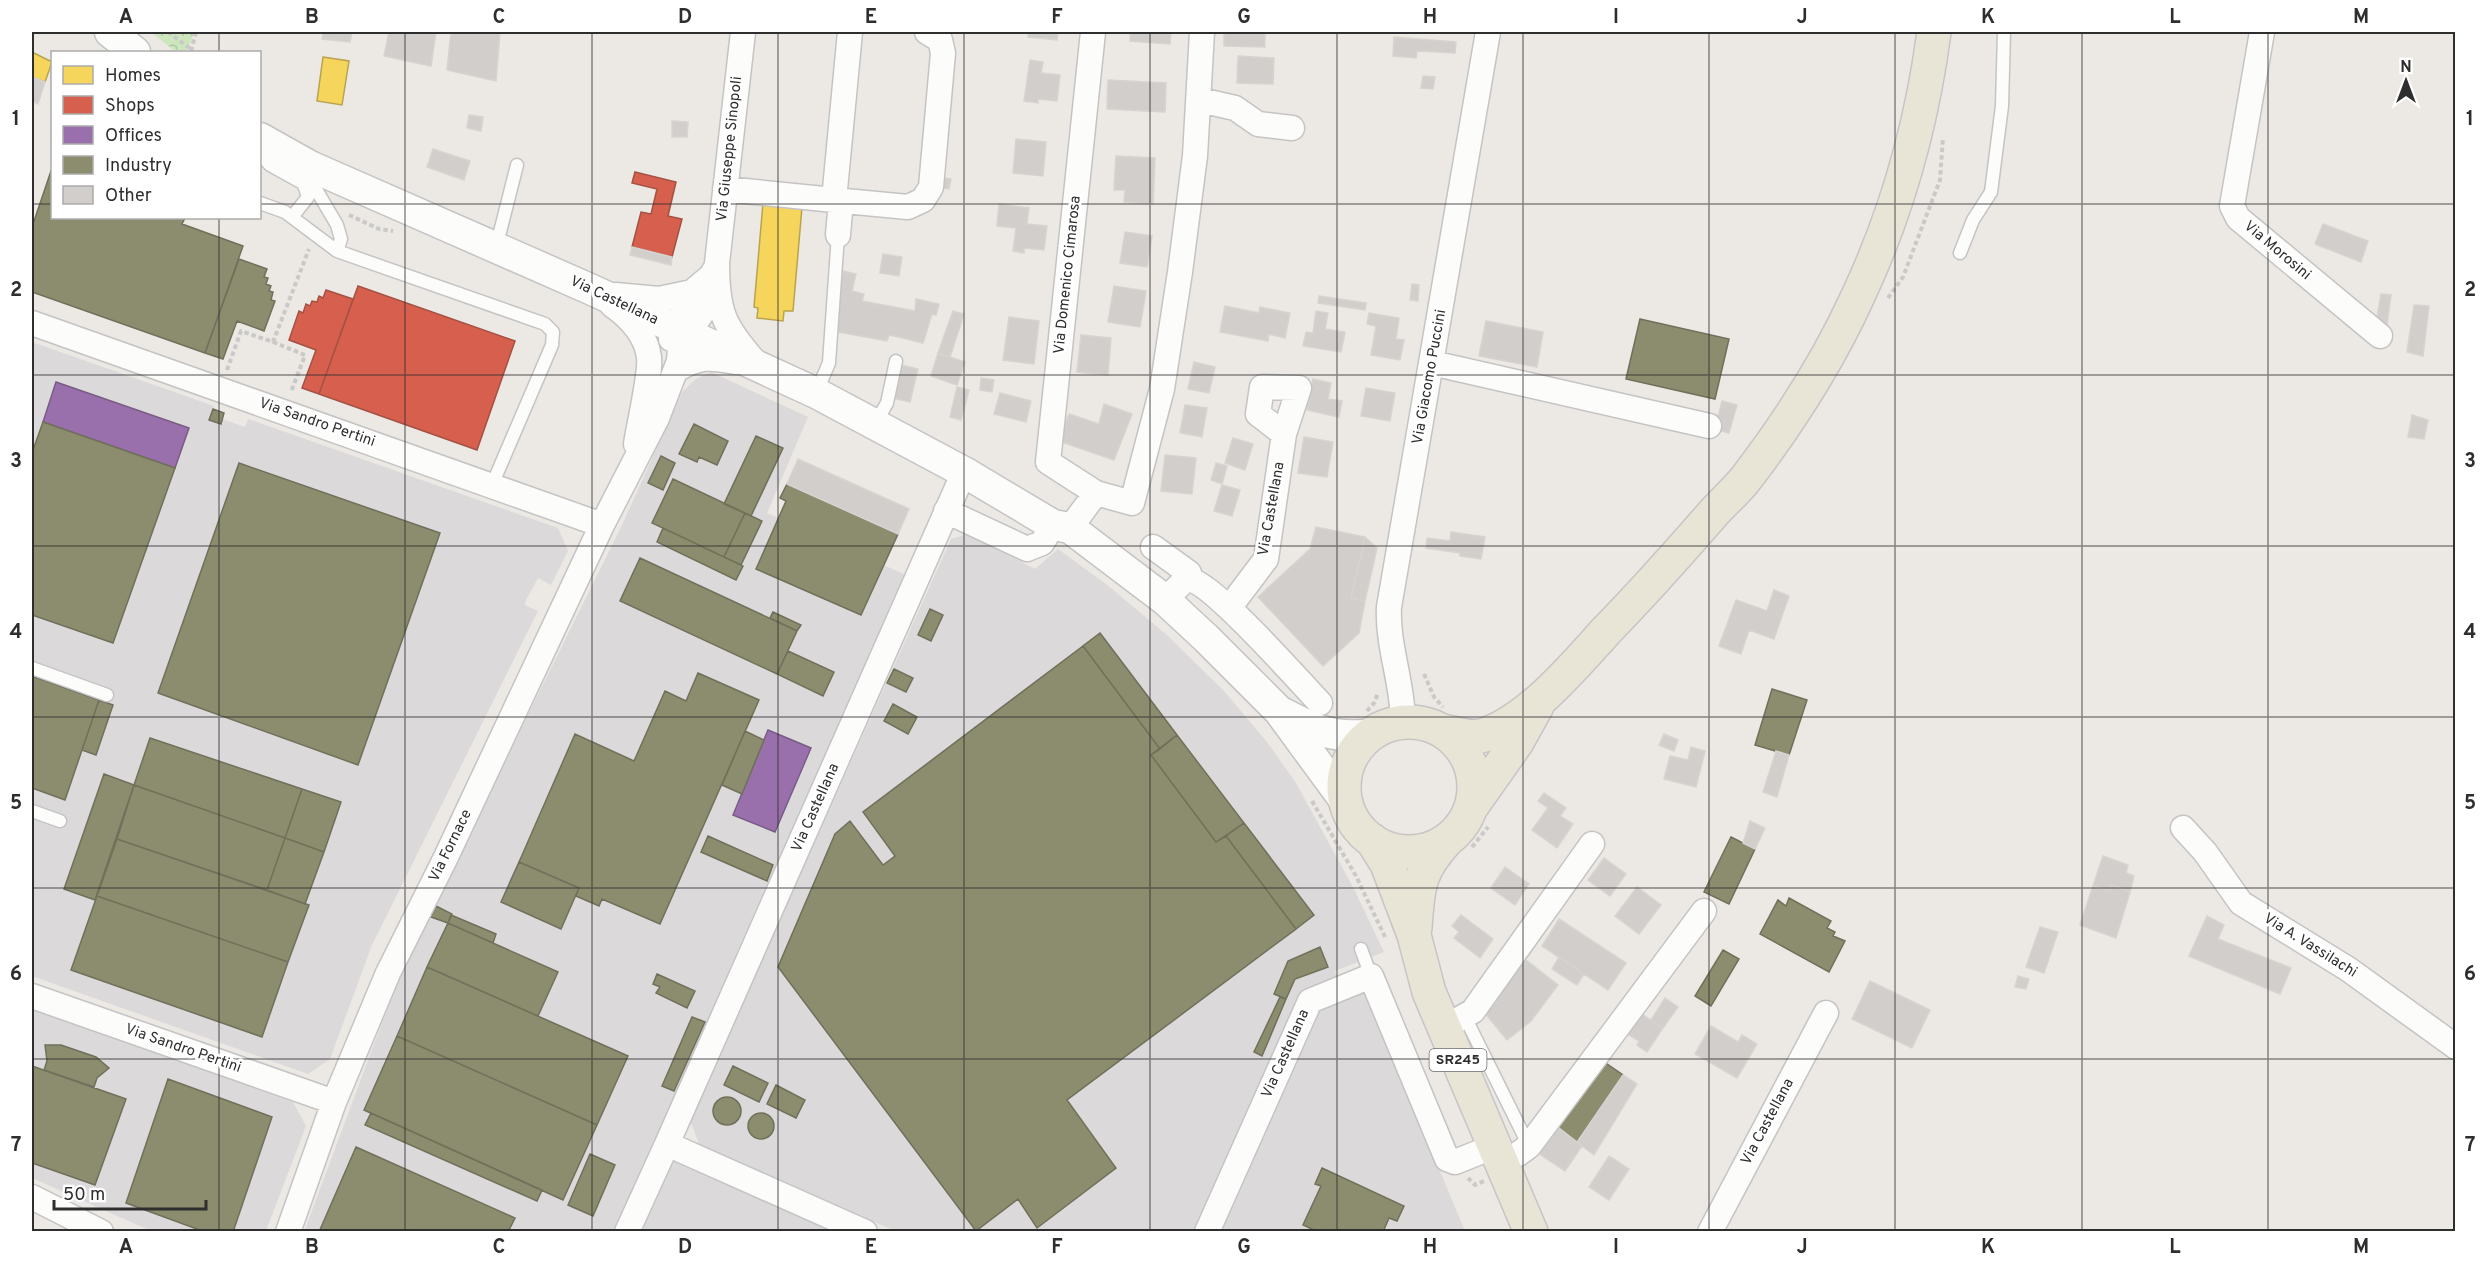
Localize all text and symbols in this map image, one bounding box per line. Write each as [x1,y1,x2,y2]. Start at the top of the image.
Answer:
text: A [119,5,133,31]
text: B [305,5,319,31]
text: C [493,5,505,31]
text: D [678,5,692,31]
text: E [865,5,877,31]
text: F [1051,5,1063,31]
text: G [1237,5,1251,31]
text: H [1423,5,1437,31]
text: I [1613,5,1619,31]
text: J [1796,5,1808,31]
text: K [1981,5,1995,31]
text: L [2169,5,2181,31]
text: M [2353,5,2369,31]
legend [51,51,261,219]
north arrow [2376,51,2436,111]
text: N [2400,58,2412,78]
text: Homes [105,65,161,88]
street label: Via Giuseppe Sinopoli [713,75,747,223]
text: Shops [105,95,155,118]
text: 1 [12,107,20,133]
text: 1 [2466,107,2474,133]
text: Offices [105,125,162,148]
text: Industry [105,155,172,178]
text: Other [105,185,152,208]
street label: Via Domenico Cimarosa [1050,195,1086,355]
street label: Via Morosini [2239,217,2315,285]
street label: Via Castellana [567,272,661,330]
text: 2 [10,278,22,304]
text: 2 [2464,278,2476,304]
street label: Via Giacomo Puccini [1409,308,1451,446]
street label: Via Sandro Pertini [256,394,378,452]
text: 3 [10,449,22,475]
text: 3 [2464,449,2476,475]
street label: Via Castellana [1254,460,1290,558]
text: 4 [10,620,22,646]
text: 4 [2464,620,2476,646]
street label: Via Castellana [788,761,844,855]
text: 5 [10,791,22,817]
text: 5 [2464,791,2476,817]
street label: Via Fornace [425,807,477,885]
street label: Via A. Vassilachi [2260,910,2360,982]
text: 6 [10,962,22,988]
text: 6 [2464,962,2476,988]
street label: Via Castellana [1258,1007,1314,1101]
street label: Via Sandro Pertini [122,1020,244,1078]
road number: SR245 [1430,1049,1486,1071]
street label: Via Castellana [1737,1075,1799,1169]
text: 7 [11,1133,21,1159]
text: 7 [2465,1133,2475,1159]
scale bar [54,1173,206,1211]
text: 50 m [63,1184,105,1207]
text: A [119,1235,133,1261]
text: B [305,1235,319,1261]
text: C [493,1235,505,1261]
text: D [678,1235,692,1261]
text: E [865,1235,877,1261]
text: F [1051,1235,1063,1261]
text: G [1237,1235,1251,1261]
text: H [1423,1235,1437,1261]
text: I [1613,1235,1619,1261]
text: J [1796,1235,1808,1261]
text: K [1981,1235,1995,1261]
text: L [2169,1235,2181,1261]
text: M [2353,1235,2369,1261]

